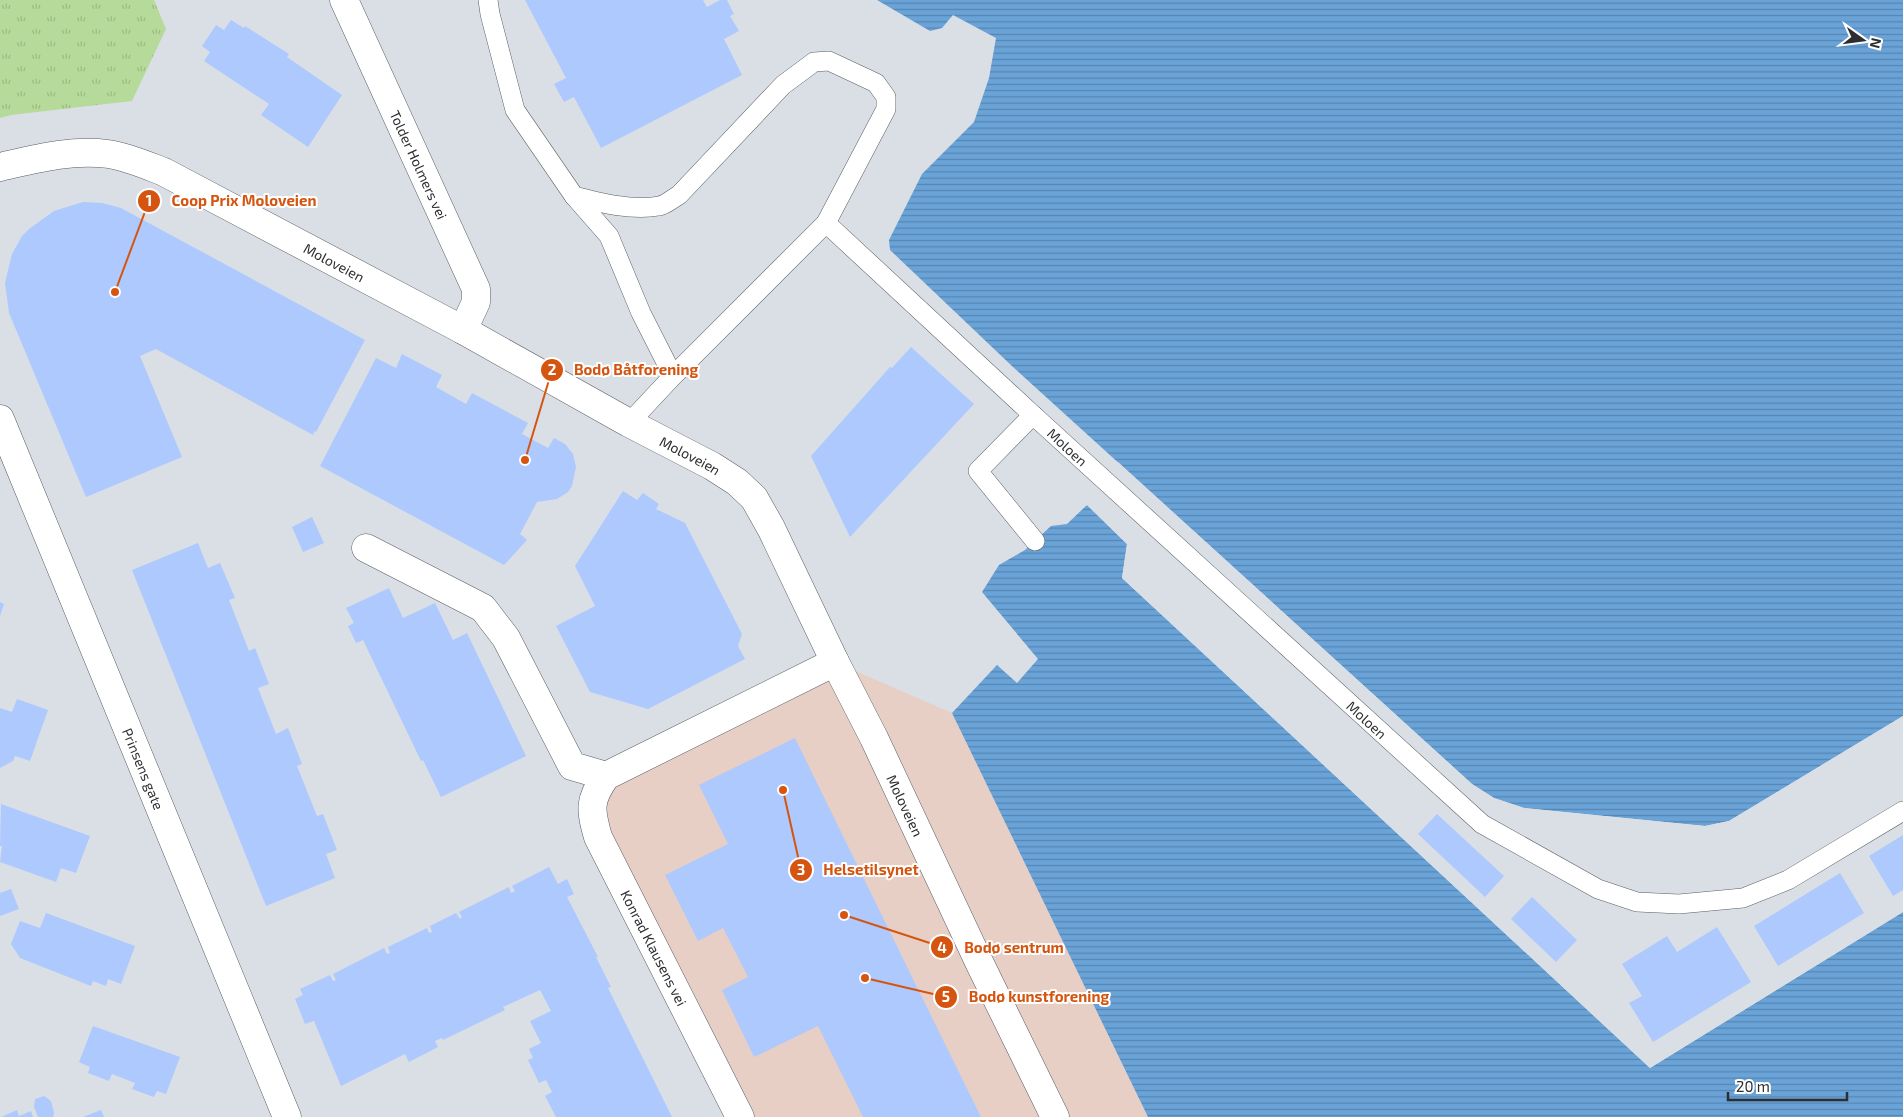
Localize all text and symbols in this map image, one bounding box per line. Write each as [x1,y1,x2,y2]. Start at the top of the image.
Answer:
north arrow [1838,15,1888,65]
text: N [1867,36,1886,50]
street label: Tolder Holmers vei [387,107,451,222]
callout: Coop Prix Moloveien [137,186,327,216]
text: 1 [146,191,152,209]
text: Coop Prix Moloveien [172,191,316,209]
street label: Moloveien [301,239,368,285]
callout: Bodø Båtforening [539,355,708,385]
text: 2 [548,360,557,378]
text: Bodø Båtforening [574,360,698,378]
street label: Moloen [1044,424,1091,469]
street label: Moloveien [657,432,724,478]
street label: Moloen [1344,697,1391,742]
street label: Prinsens gate [119,725,168,812]
street label: Moloveien [884,772,927,839]
callout: Helsetilsynet [789,855,929,885]
text: 3 [797,860,805,878]
text: Helsetilsynet [823,860,919,879]
street label: Konrad Klausens vei [617,887,691,1009]
callout: Bodø sentrum [929,932,1074,962]
text: 4 [937,938,947,956]
text: Bodø sentrum [964,938,1064,956]
callout: Bodø kunstforening [933,982,1119,1012]
text: 5 [942,987,950,1005]
text: Bodø kunstforening [969,987,1109,1005]
scale bar [1728,1070,1847,1102]
text: 20 m [1736,1077,1770,1095]

